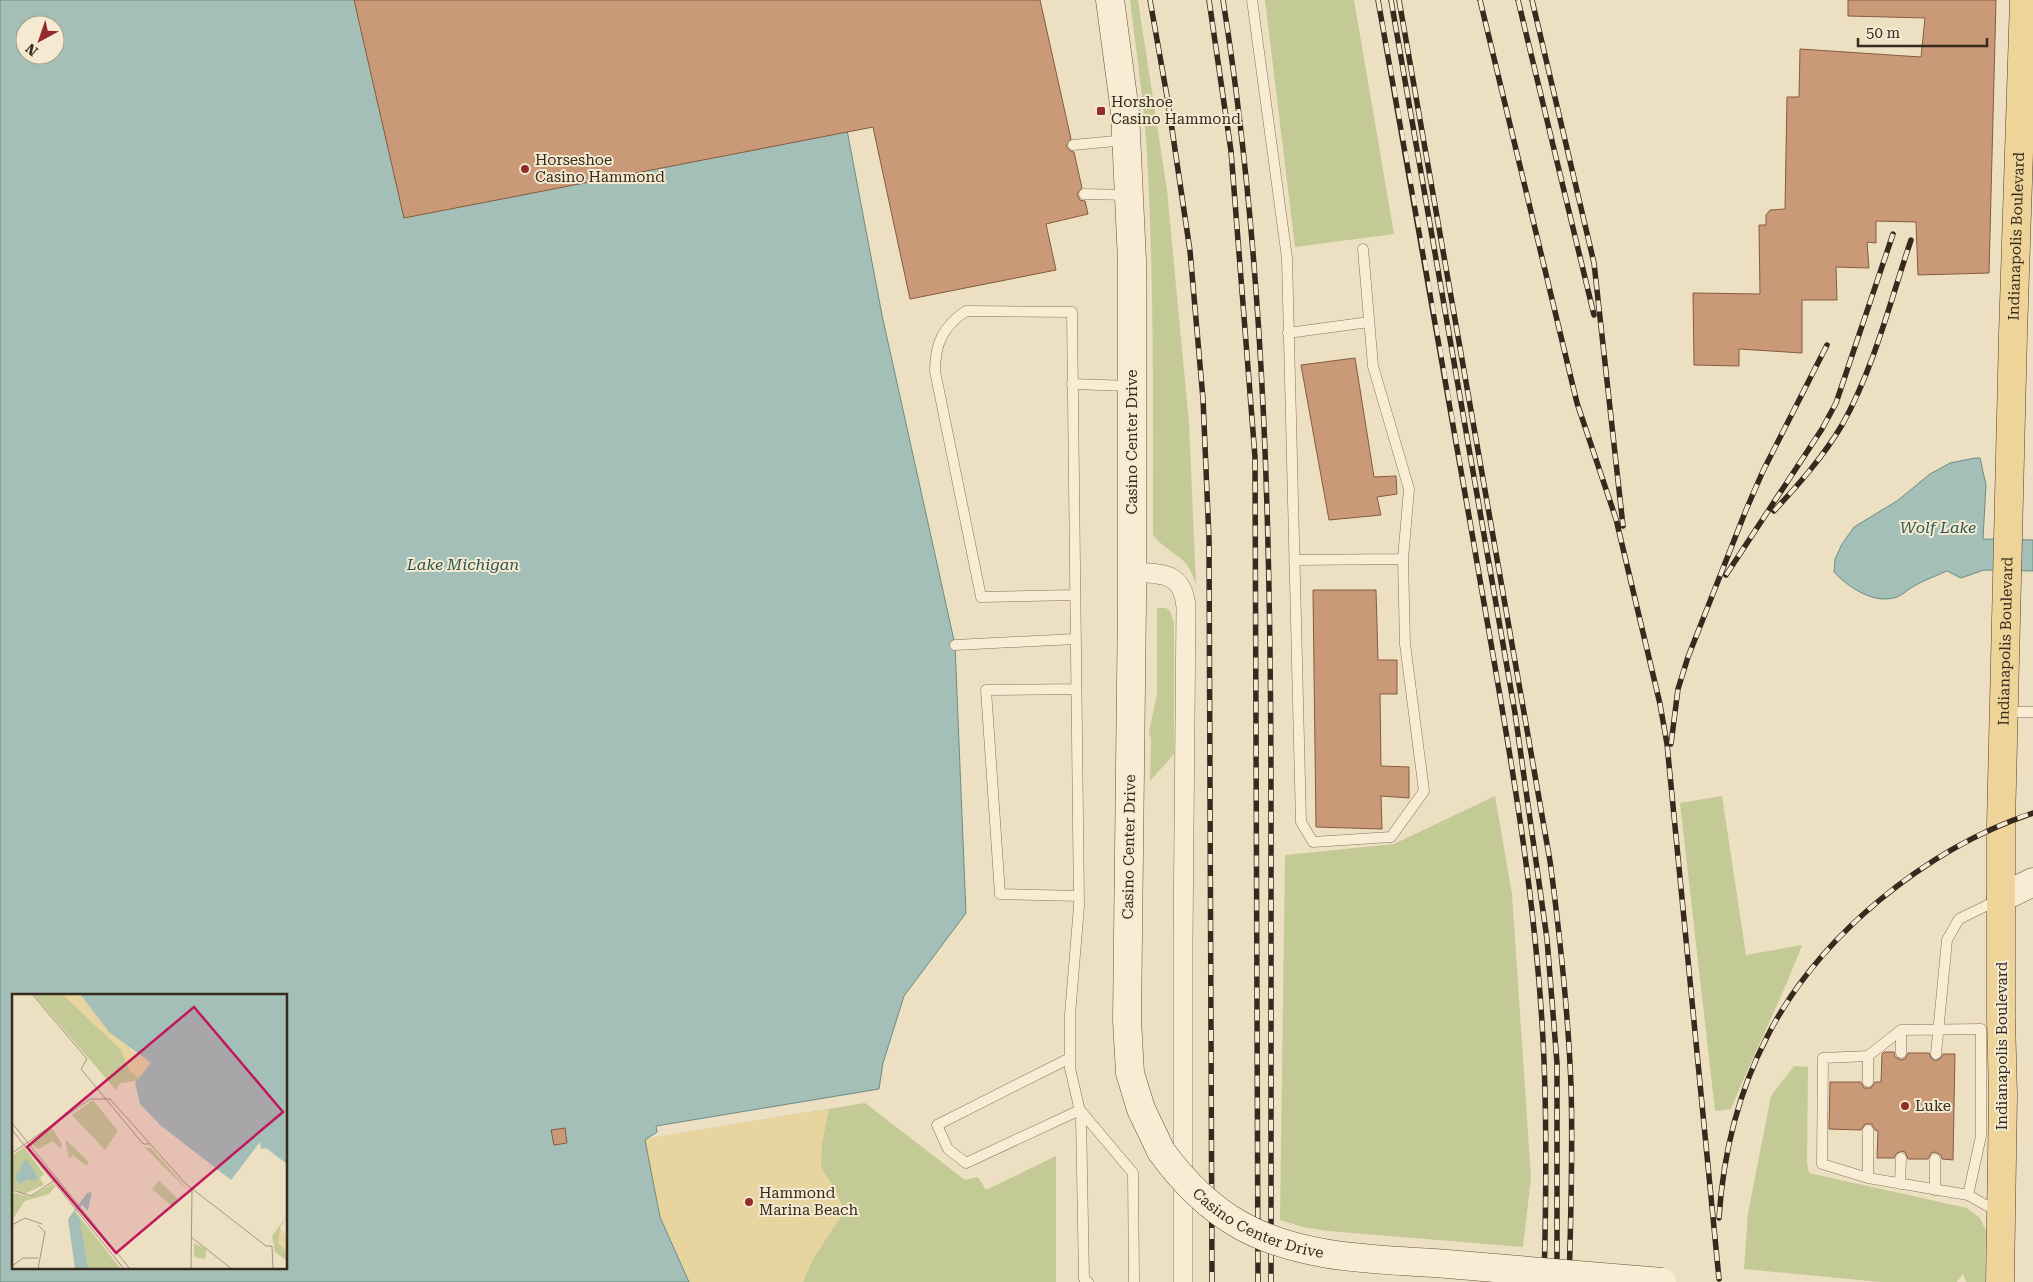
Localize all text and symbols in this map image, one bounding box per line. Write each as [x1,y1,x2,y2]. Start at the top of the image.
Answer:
north arrow [15,15,65,65]
scale bar [1858,15,1987,47]
text: 50 m [1866,24,1901,42]
text: N [22,40,41,60]
place label: Horshoe Casino Hammond [1111,93,1241,128]
marker: Horshoe Casino Hammond [1095,105,1107,117]
place label: Horseshoe Casino Hammond [535,151,665,186]
street label: Indianapolis Boulevard [2004,151,2028,321]
marker: Horseshoe Casino Hammond [519,163,531,175]
street label: Casino Center Drive [1123,369,1141,515]
water label: Wolf Lake [1900,518,1976,537]
water label: Lake Michigan [406,555,519,574]
street label: Indianapolis Boulevard [1994,556,2017,726]
street label: Casino Center Drive [1119,774,1139,920]
street label: Indianapolis Boulevard [1993,961,2011,1130]
inset map [12,994,288,1270]
place label: Luke [1915,1097,1951,1115]
marker: Luke [1899,1100,1911,1112]
place label: Hammond Marina Beach [759,1184,858,1219]
street label: Casino Center Drive [1189,1184,1325,1262]
marker: Hammond Marina Beach [743,1196,755,1208]

